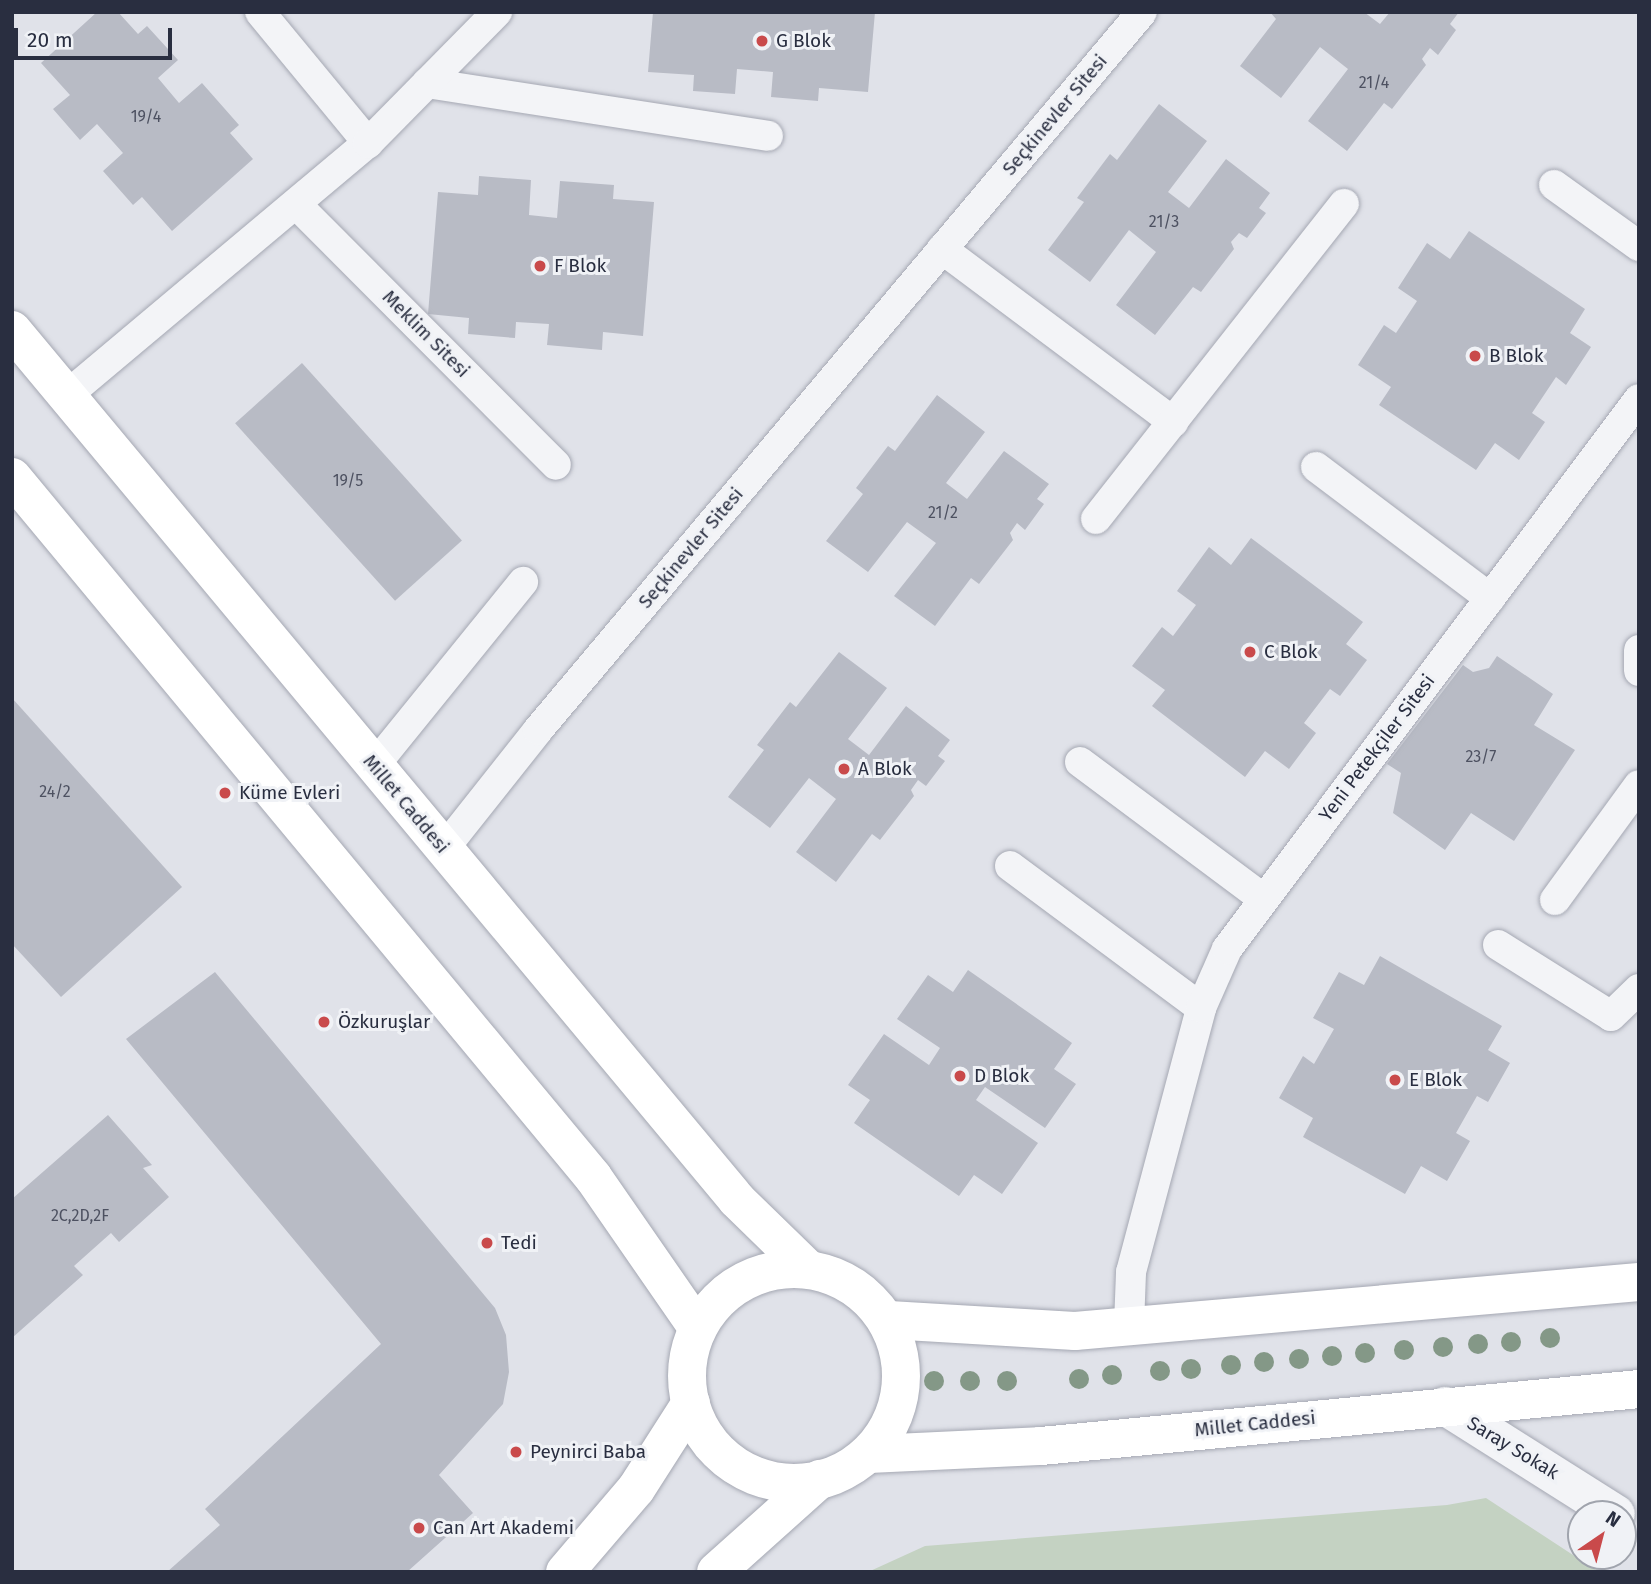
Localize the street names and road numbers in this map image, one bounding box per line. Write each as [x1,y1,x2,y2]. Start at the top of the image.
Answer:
street label: Seçkinevler Sitesi [998,50,1112,180]
street label: Meklim Sitesi [378,286,474,382]
street label: Seçkinevler Sitesi [634,483,748,613]
street label: Yeni Petekçiler Sitesi [1314,670,1440,826]
street label: Millet Caddesi [358,750,454,858]
street label: Millet Caddesi [1193,1406,1317,1442]
street label: Saray Sokak [1463,1412,1563,1484]

